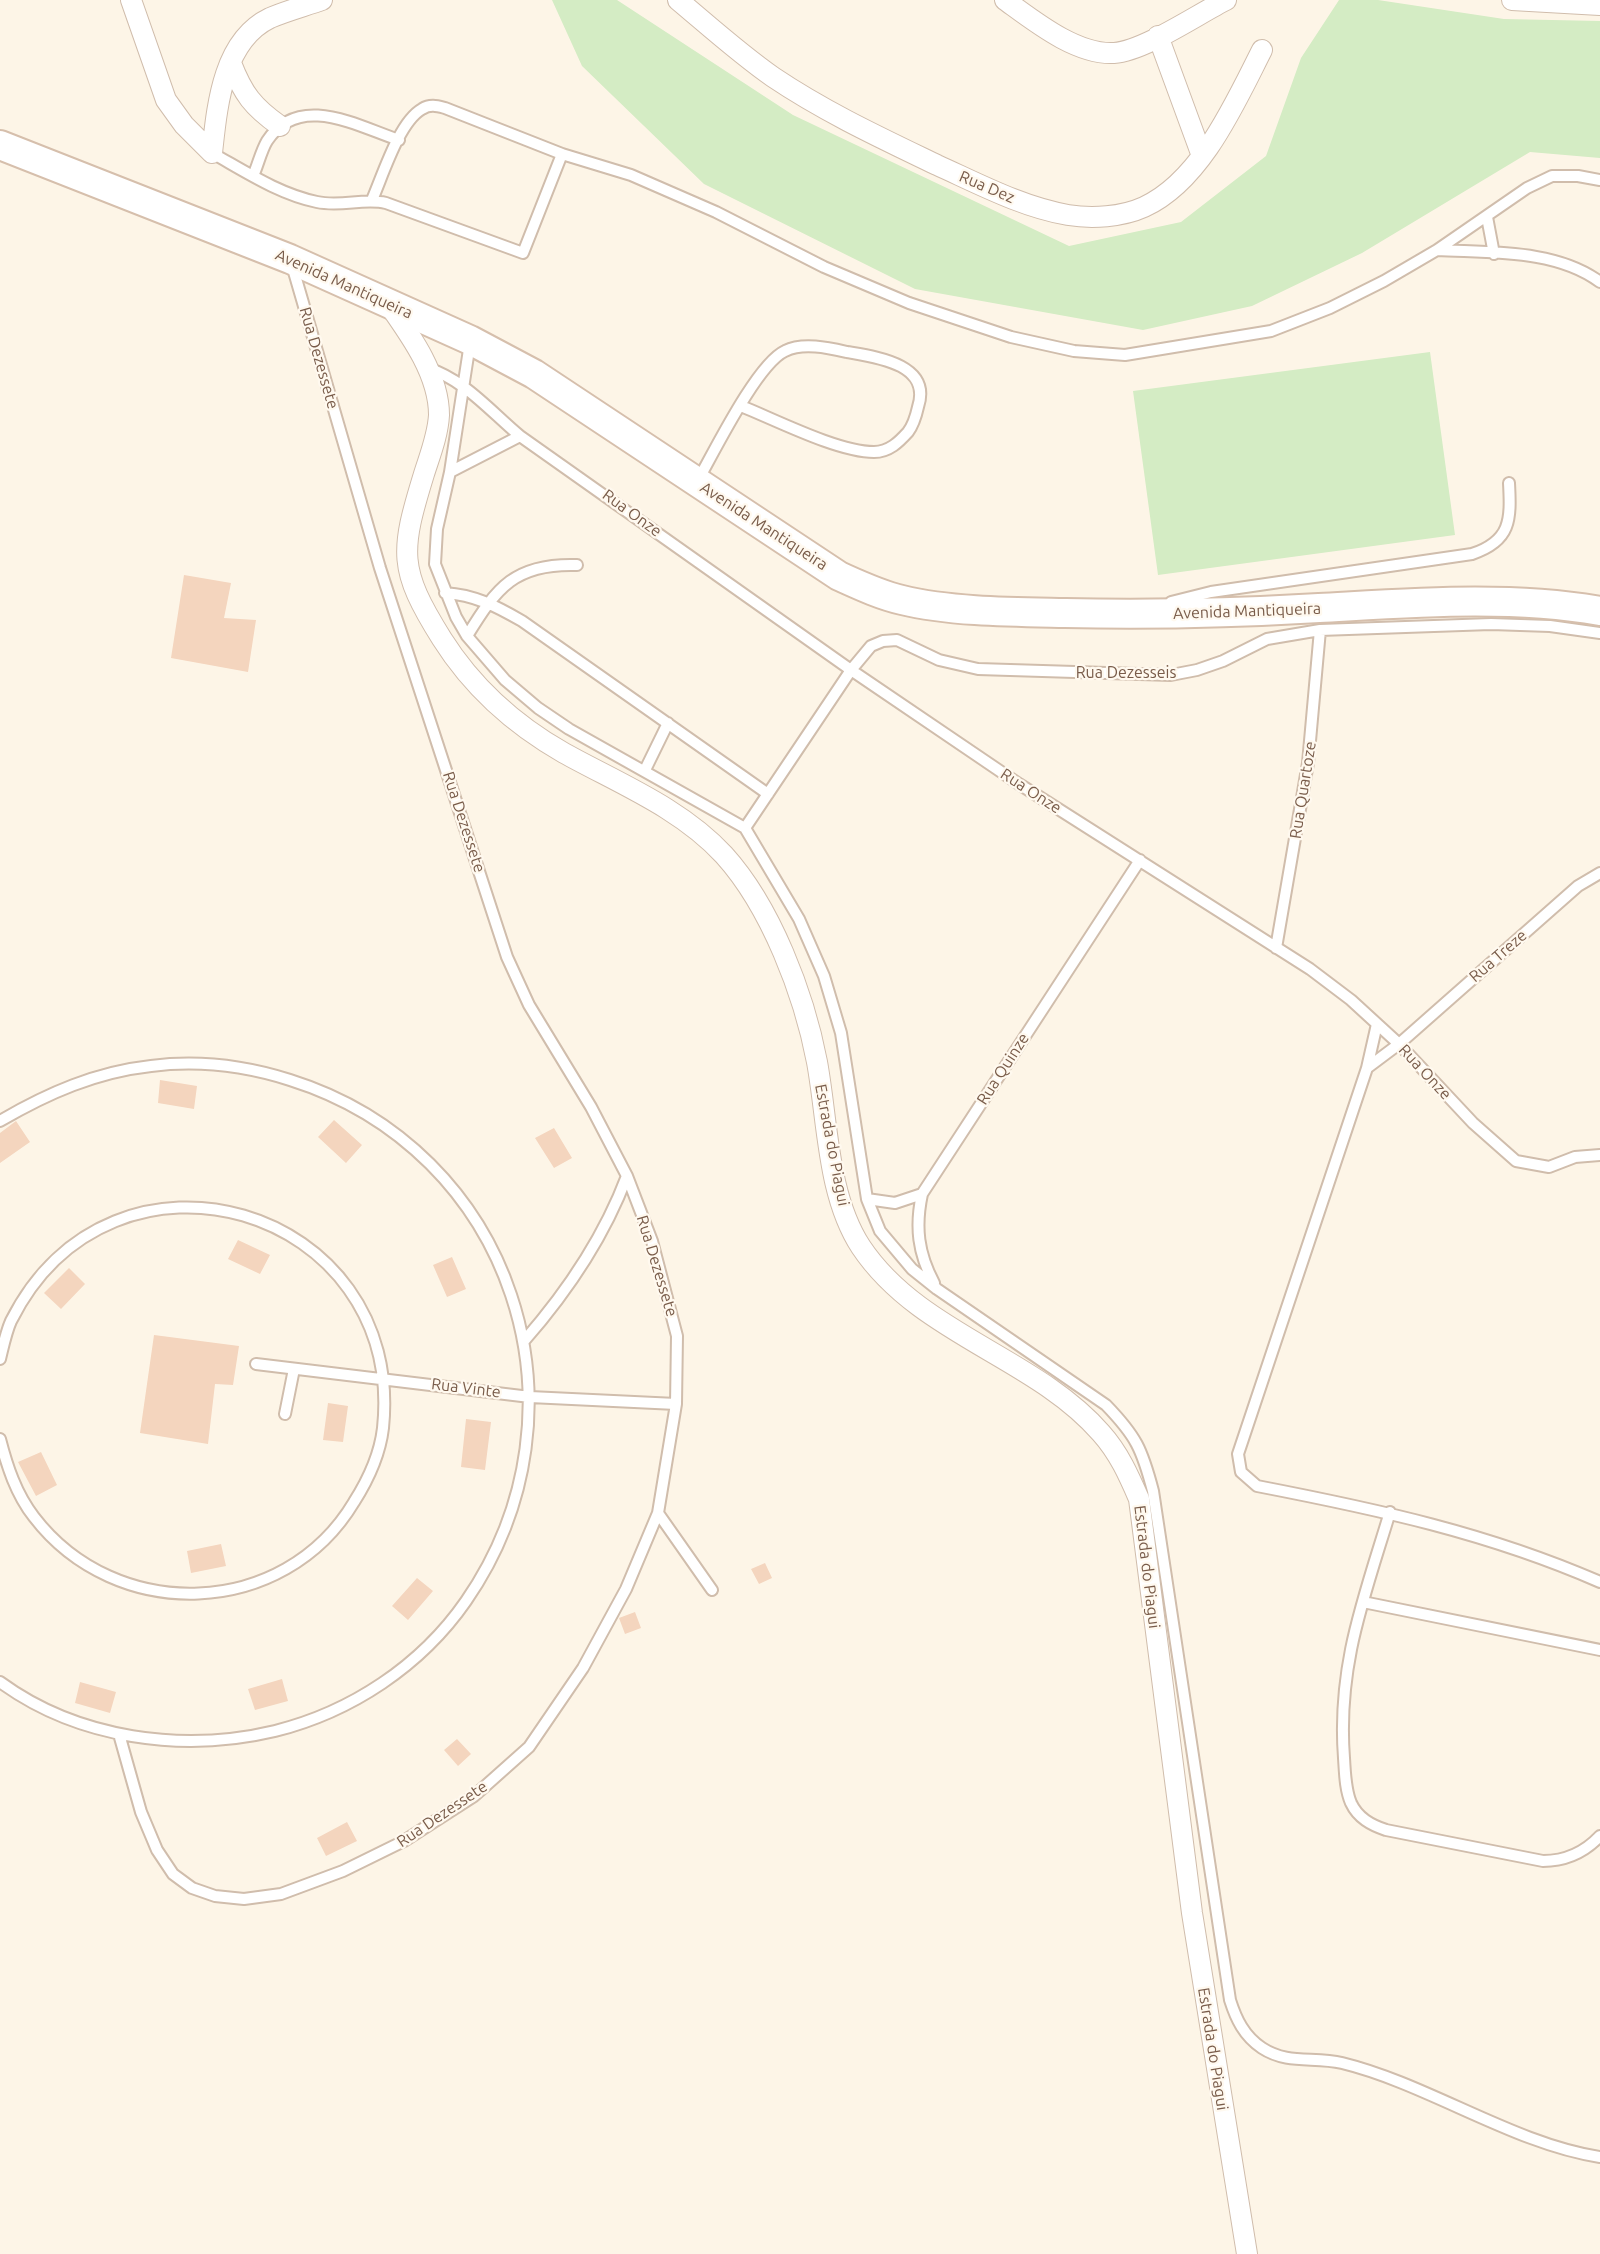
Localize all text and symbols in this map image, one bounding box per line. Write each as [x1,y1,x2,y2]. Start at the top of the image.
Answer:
street label: Rua Dez [956,167,1018,207]
street label: Avenida Mantiqueira [272,245,416,323]
street label: Rua Dezessete [295,305,343,411]
street label: Avenida Mantiqueira [697,478,831,574]
street label: Rua Onze [599,485,665,541]
street label: Avenida Mantiqueira [1173,599,1321,623]
street label: Rua Dezesseis [1076,663,1176,683]
street label: Rua Quartoze [1286,740,1320,840]
street label: Rua Onze [997,764,1065,818]
street label: Rua Dezessete [439,769,489,875]
street label: Rua Treze [1465,926,1531,986]
street label: Rua Quinze [973,1030,1033,1108]
street label: Rua Onze [1395,1040,1455,1104]
street label: Estrada do Piagui [811,1082,853,1208]
street label: Rua Dezessete [632,1213,682,1319]
street label: Rua Vinte [430,1374,502,1402]
street label: Estrada do Piagui [1130,1504,1164,1630]
street label: Rua Dezessete [393,1777,491,1851]
street label: Estrada do Piagui [1194,1986,1232,2112]

